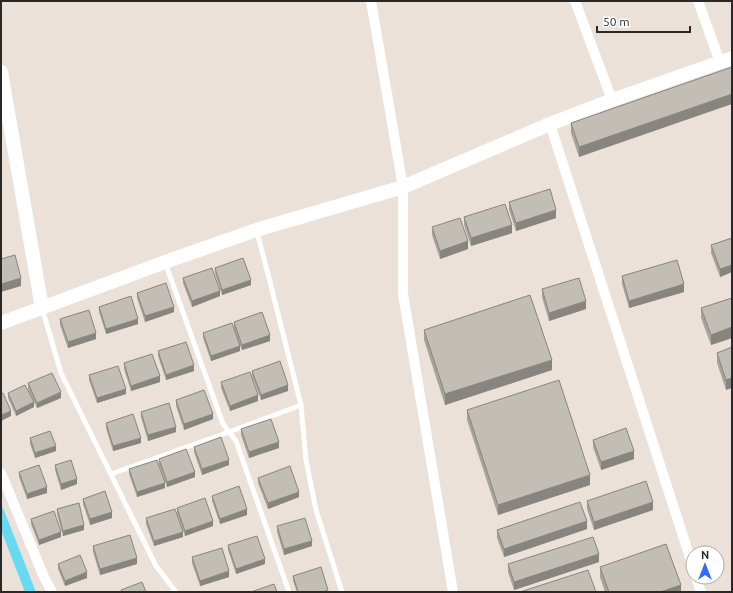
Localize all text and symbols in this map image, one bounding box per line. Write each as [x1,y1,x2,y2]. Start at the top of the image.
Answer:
scale bar [597,8,690,34]
text: 50 m [603,15,630,28]
north arrow [685,545,725,585]
text: N [701,549,709,561]

